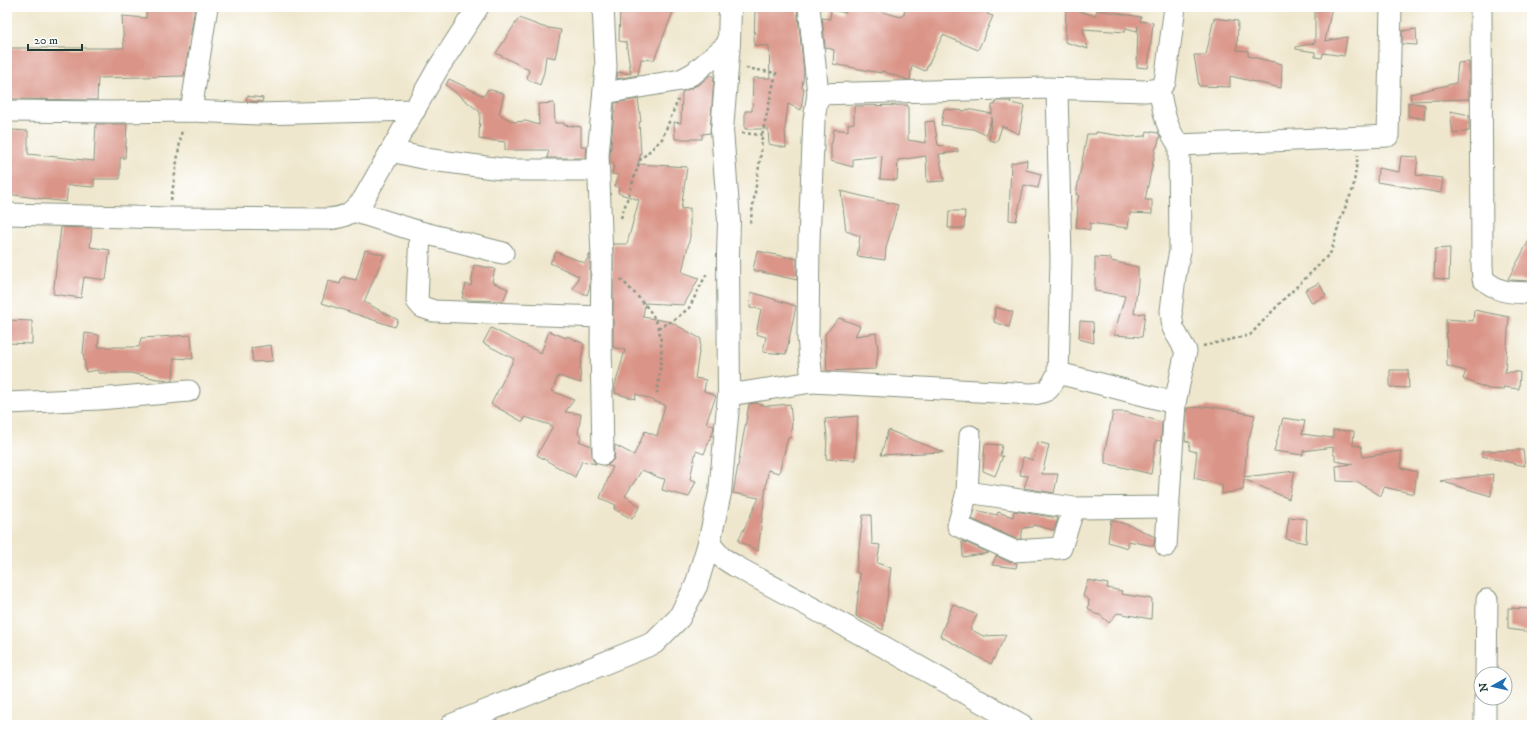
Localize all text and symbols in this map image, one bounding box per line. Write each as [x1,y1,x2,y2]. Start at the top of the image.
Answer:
scale bar [28,26,82,52]
text: 20 m [34,33,58,48]
north arrow [1473,666,1513,706]
text: N [1477,682,1492,693]

